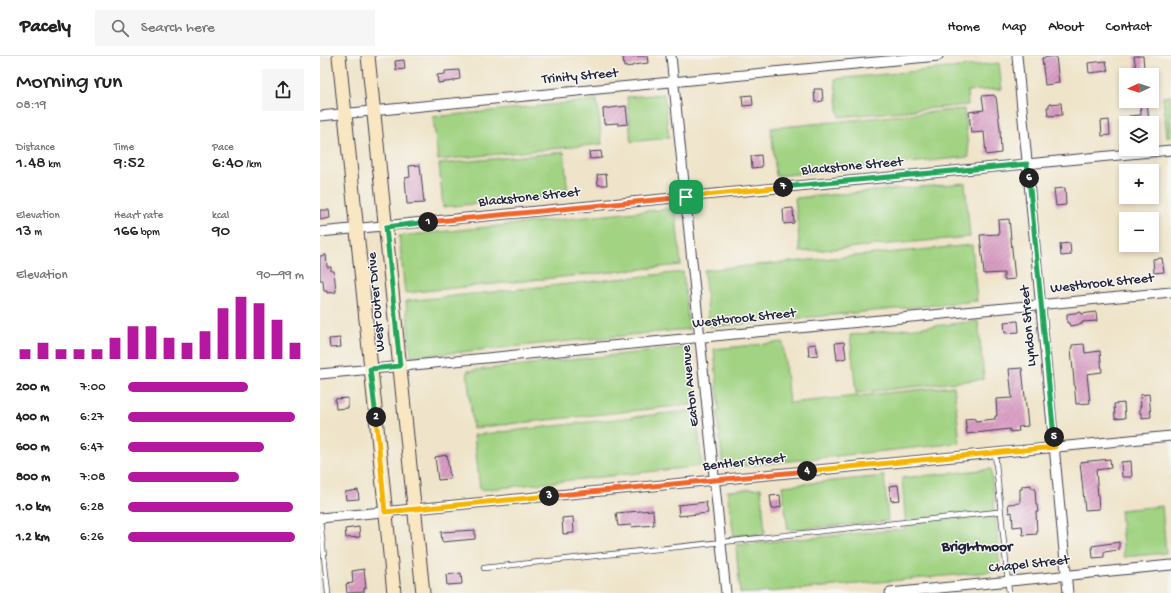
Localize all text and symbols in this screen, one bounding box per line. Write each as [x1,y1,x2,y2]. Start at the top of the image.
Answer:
search box [95,10,375,46]
text: Pacely [20,16,71,39]
icon: search [109,17,131,39]
text: Search here [141,19,215,37]
text: Home [948,19,980,36]
text: Map [1002,19,1026,36]
text: About [1048,19,1084,36]
text: Contact [1106,19,1151,36]
street label: Trinity Street [540,65,620,89]
north arrow [1119,68,1159,108]
map controls [1119,68,1159,252]
button: share [262,69,304,111]
text: Morning run [16,70,122,96]
text: 08:19 [16,98,46,113]
button: layers [1119,116,1159,156]
text: Distance [16,142,55,154]
text: Time [114,142,134,154]
text: Pace [212,142,234,154]
text: 1.48 [16,154,46,174]
text: 9:52 [114,154,145,174]
text: 6:40 [212,154,244,174]
street label: Blackstone Street [800,154,905,180]
text: km [46,159,61,171]
text: /km [244,159,262,171]
button: + [1119,164,1159,204]
pin: 6 [1019,168,1039,188]
text: 6 [1026,172,1032,184]
pin: 7 [773,177,793,197]
pin [669,180,703,214]
text: 7 [780,181,786,193]
street label: Blackstone Street [477,184,582,212]
icon: arrive [675,186,697,208]
text: Elevation [16,210,60,222]
text: Heart rate [114,210,163,222]
text: kcal [212,210,229,222]
pin: 1 [418,212,438,232]
button: − [1119,212,1159,252]
text: 1 [426,216,430,228]
text: 13 [16,222,32,242]
text: 166 [114,222,138,242]
text: 90 [212,222,230,242]
text: m [32,227,42,239]
text: bpm [138,227,160,239]
street label: West Outer Drive [364,251,390,353]
text: Elevation [16,268,68,283]
text: 90–99 m [257,268,304,283]
street label: Westbrook Street [1050,270,1156,298]
street label: Lyndon Street [1017,283,1041,367]
street label: Westbrook Street [692,305,798,333]
street label: Eaton Avenue [678,344,704,427]
text: 200 m [16,380,49,395]
text: 7:00 [80,380,106,395]
pin: 2 [366,407,386,427]
text: 400 m [16,410,49,425]
text: 6:27 [80,410,104,425]
text: 2 [373,411,379,423]
pin: 5 [1044,427,1064,447]
text: 5 [1051,431,1057,443]
text: 600 m [16,440,50,455]
text: 6:47 [80,440,104,455]
street label: Bentler Street [701,450,787,476]
pin: 4 [797,461,817,481]
text: 4 [804,465,810,477]
text: 800 m [16,470,50,485]
text: 7:08 [80,470,105,485]
pin: 3 [539,486,559,506]
text: 3 [546,490,552,502]
text: 1.0 km [16,500,51,515]
text: 6:28 [80,500,104,515]
text: 1.2 km [16,530,50,545]
text: 6:26 [80,530,104,545]
district label: Brightmoor [941,538,1014,556]
street label: Chapel Street [988,552,1071,578]

